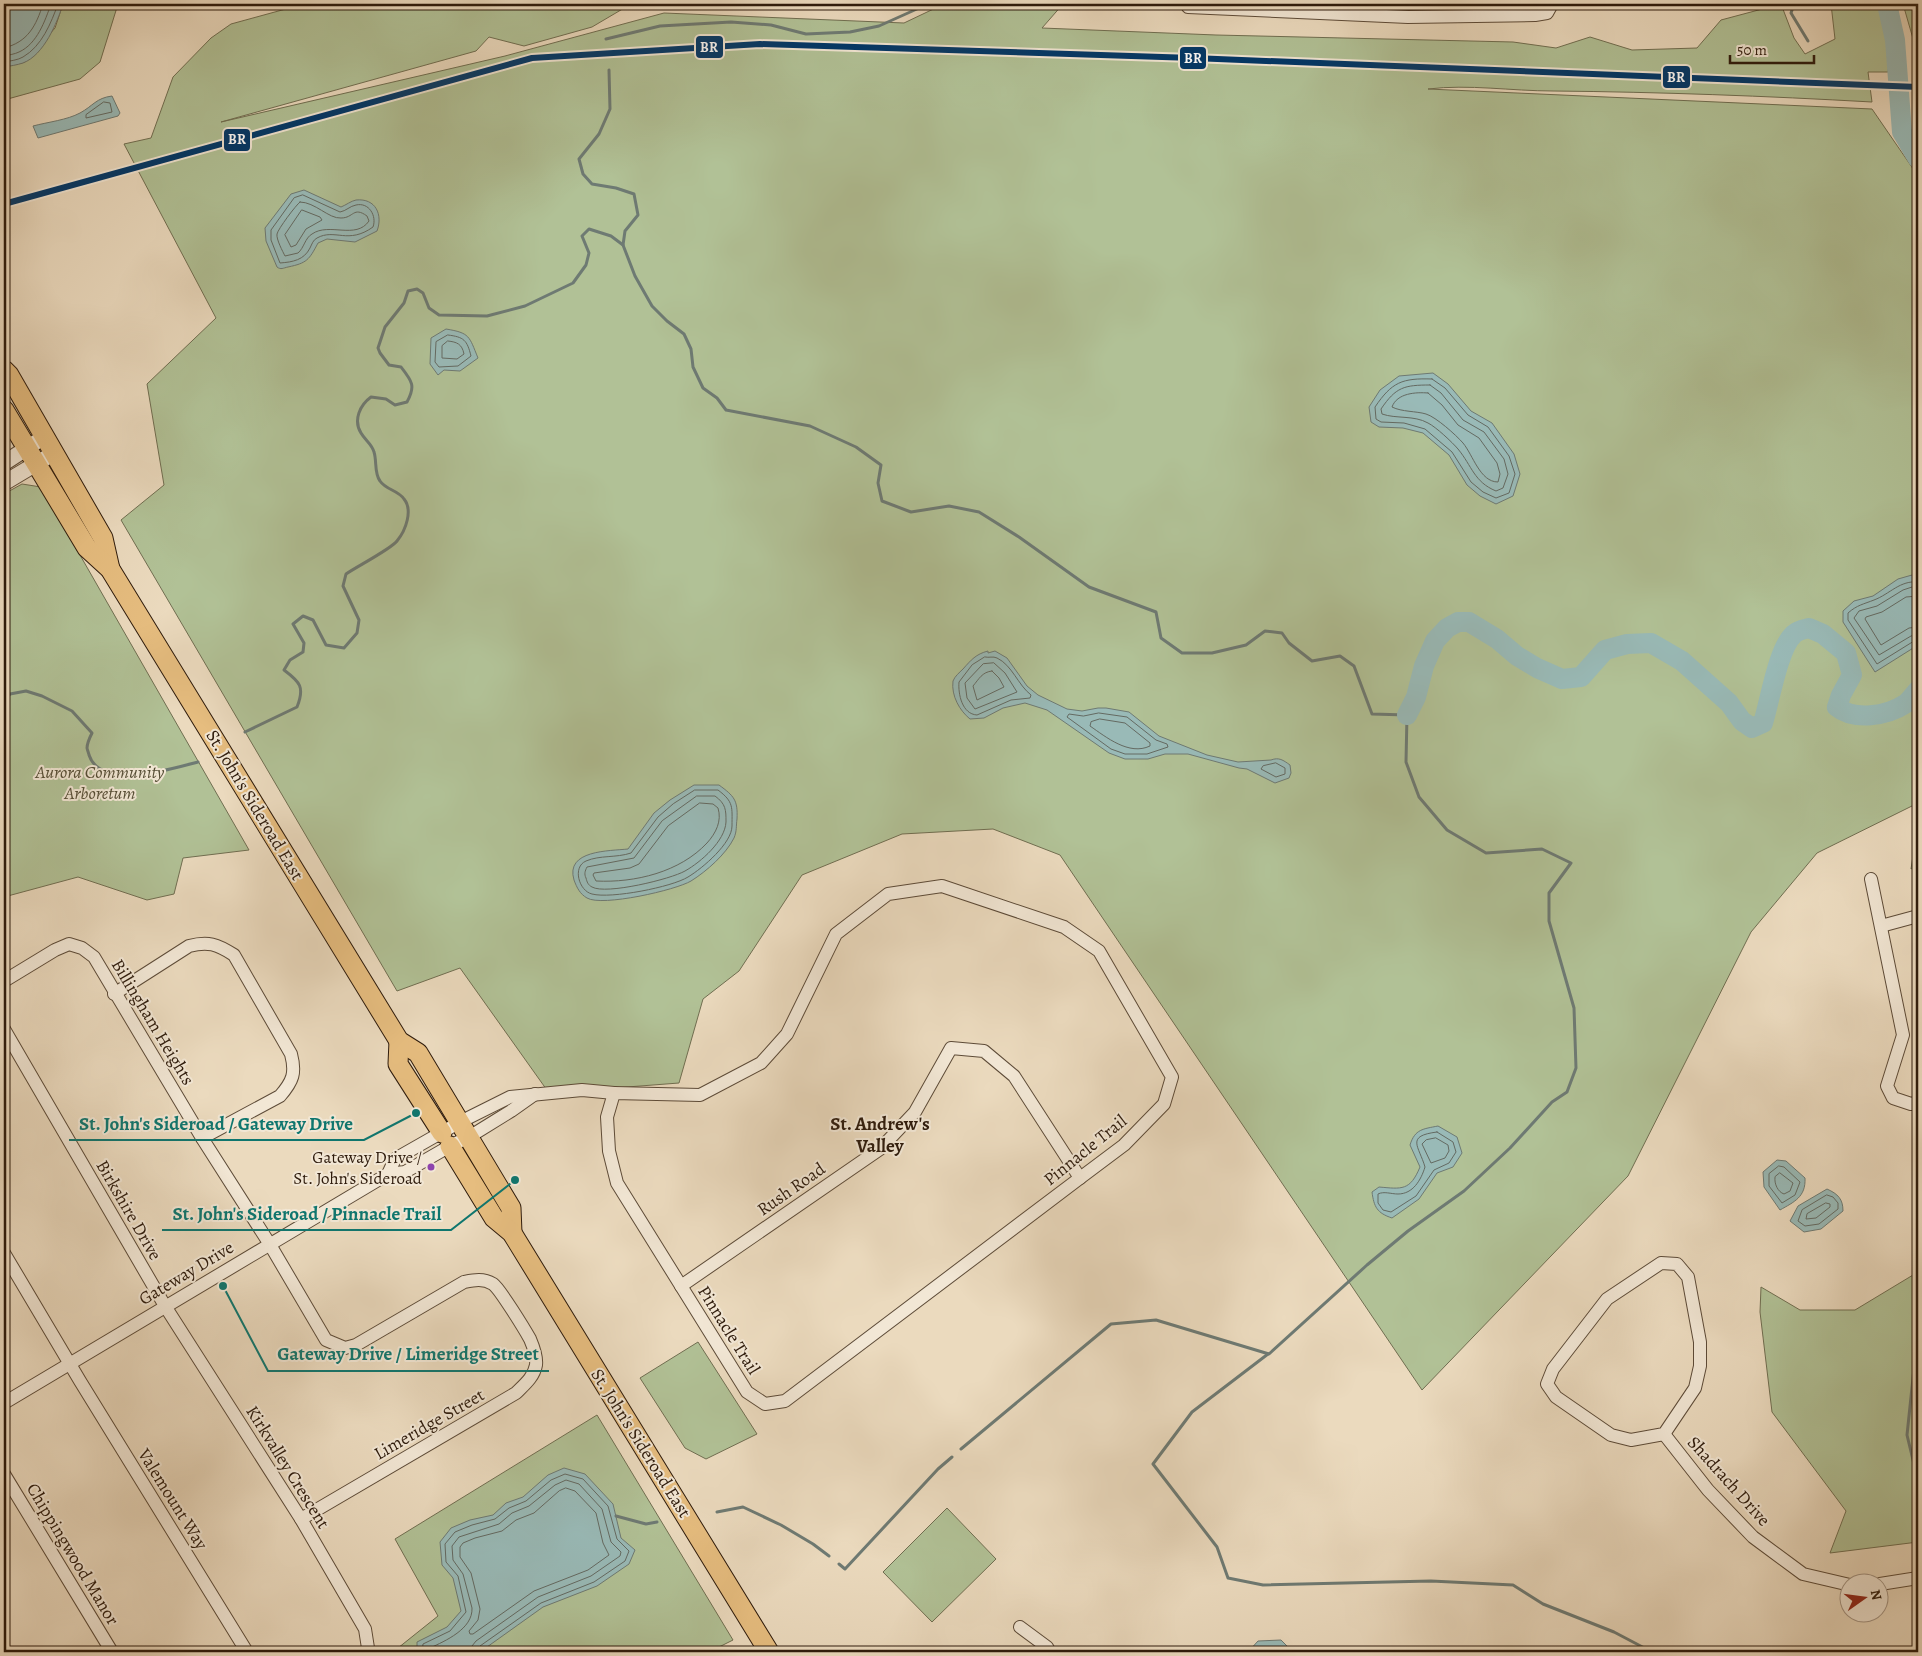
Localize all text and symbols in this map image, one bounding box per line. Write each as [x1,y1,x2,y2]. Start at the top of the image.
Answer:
scale bar [1730,32,1813,64]
line badge: BR [695,35,724,59]
text: BR [700,38,718,57]
text: 50 m [1737,40,1767,60]
line badge: BR [1179,46,1207,70]
text: BR [1184,49,1202,68]
line badge: BR [1662,65,1691,89]
text: BR [1667,68,1685,87]
line badge: BR [223,128,251,152]
text: BR [228,130,246,149]
street label: St. John's Sideroad East [201,725,310,885]
park label: Aurora Community Arboretum [35,760,165,805]
street label: Billingham Heights [106,954,200,1090]
callout: St. John's Sideroad / Gateway Drive [69,1106,364,1140]
street label: Pinnacle Trail [1038,1109,1132,1191]
text: St. John's Sideroad / Gateway Drive [79,1111,353,1137]
district label: St. Andrew's Valley [830,1111,930,1159]
place label: Gateway Drive / St. John's Sideroad [293,1146,423,1190]
street label: Birkshire Drive [91,1155,167,1265]
street label: Rush Road [752,1157,830,1221]
marker: Gateway Drive / St. John's Sideroad [426,1162,436,1172]
callout: St. John's Sideroad / Pinnacle Trail [162,1196,451,1230]
text: St. John's Sideroad / Pinnacle Trail [173,1201,441,1227]
street label: Gateway Drive [134,1235,238,1311]
street label: Pinnacle Trail [692,1281,766,1379]
callout: Gateway Drive / Limeridge Street [268,1337,549,1371]
text: Gateway Drive / Limeridge Street [277,1341,539,1367]
street label: St. John's Sideroad East [585,1364,697,1522]
street label: Limeridge Street [369,1383,489,1465]
street label: Kirkvalley Crescent [240,1401,336,1533]
street label: Shadrach Drive [1682,1431,1776,1531]
street label: Valemount Way [132,1443,214,1555]
street label: Chippingwood Manor [21,1479,125,1630]
north arrow [1840,1574,1890,1624]
text: N [1866,1588,1887,1602]

